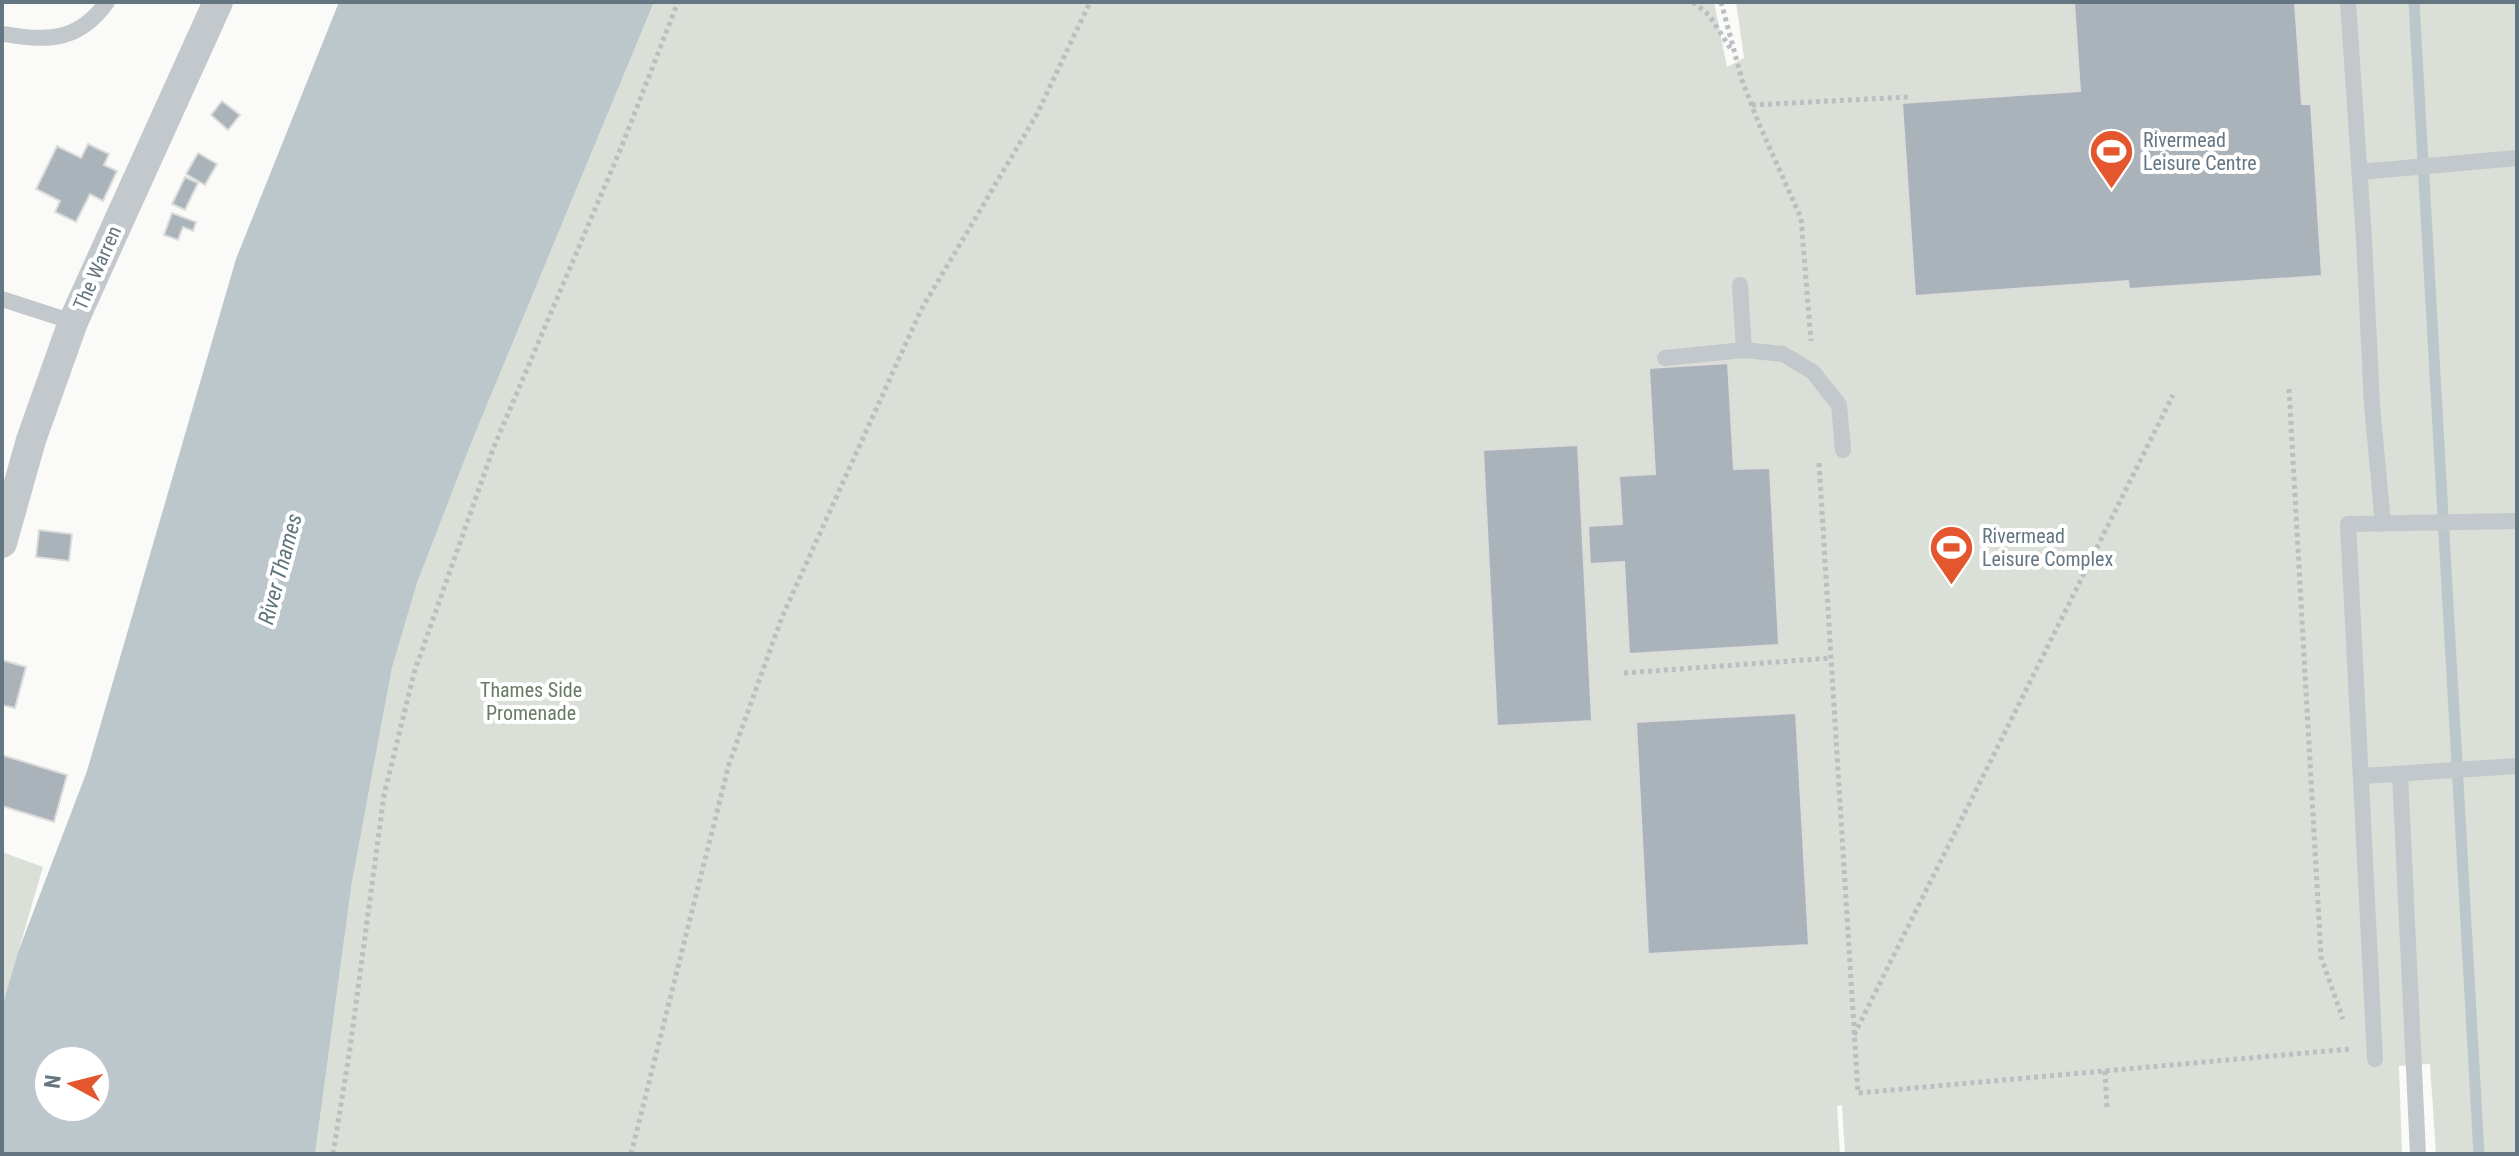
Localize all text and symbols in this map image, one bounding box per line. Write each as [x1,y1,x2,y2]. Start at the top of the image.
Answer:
sports icon: Rivermead Leisure Centre [2088,127,2136,190]
place label: Rivermead Leisure Centre [2143,128,2257,175]
street label: The Warren [68,222,126,314]
water label: River Thames [253,511,307,627]
sports icon: Rivermead Leisure Complex [1927,524,1975,587]
place label: Rivermead Leisure Complex [1982,524,2113,571]
park label: Thames Side Promenade [480,678,582,725]
north arrow [32,1044,112,1124]
text: N [39,1073,66,1090]

